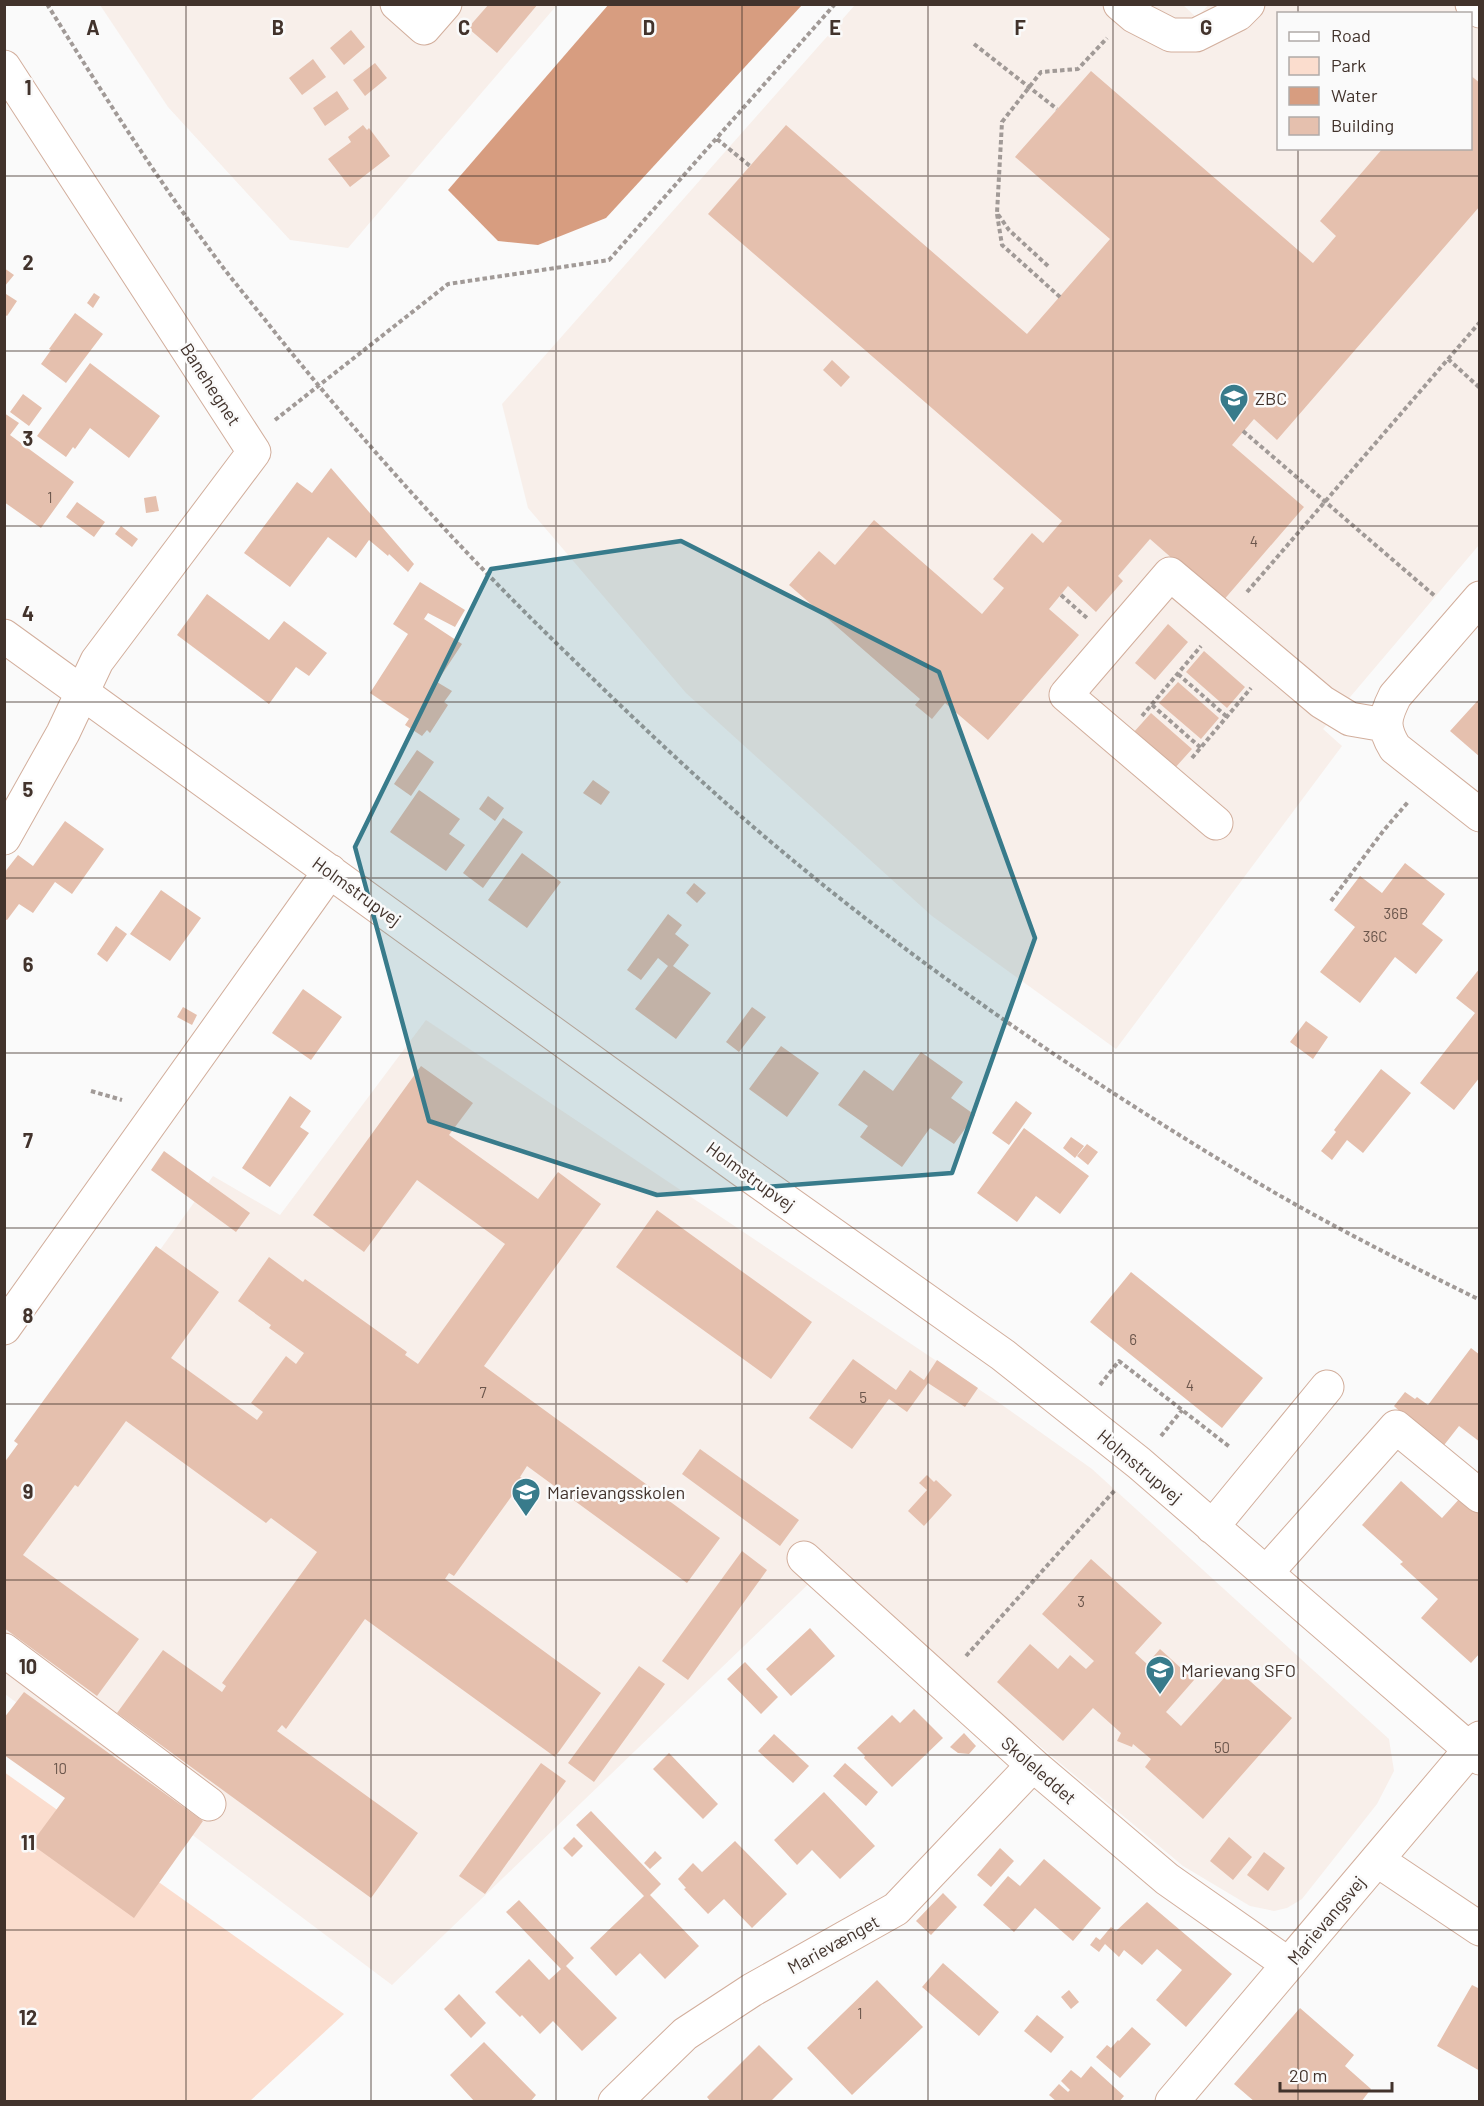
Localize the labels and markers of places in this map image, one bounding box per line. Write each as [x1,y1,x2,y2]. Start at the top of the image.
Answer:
school or university icon: ZBC [1218,382,1250,424]
place label: ZBC [1255,387,1287,409]
school or university icon: Marievangsskolen [510,1476,542,1518]
place label: Marievangsskolen [547,1481,685,1503]
school or university icon: Marievang SFO [1144,1654,1176,1696]
place label: Marievang SFO [1181,1659,1296,1681]

